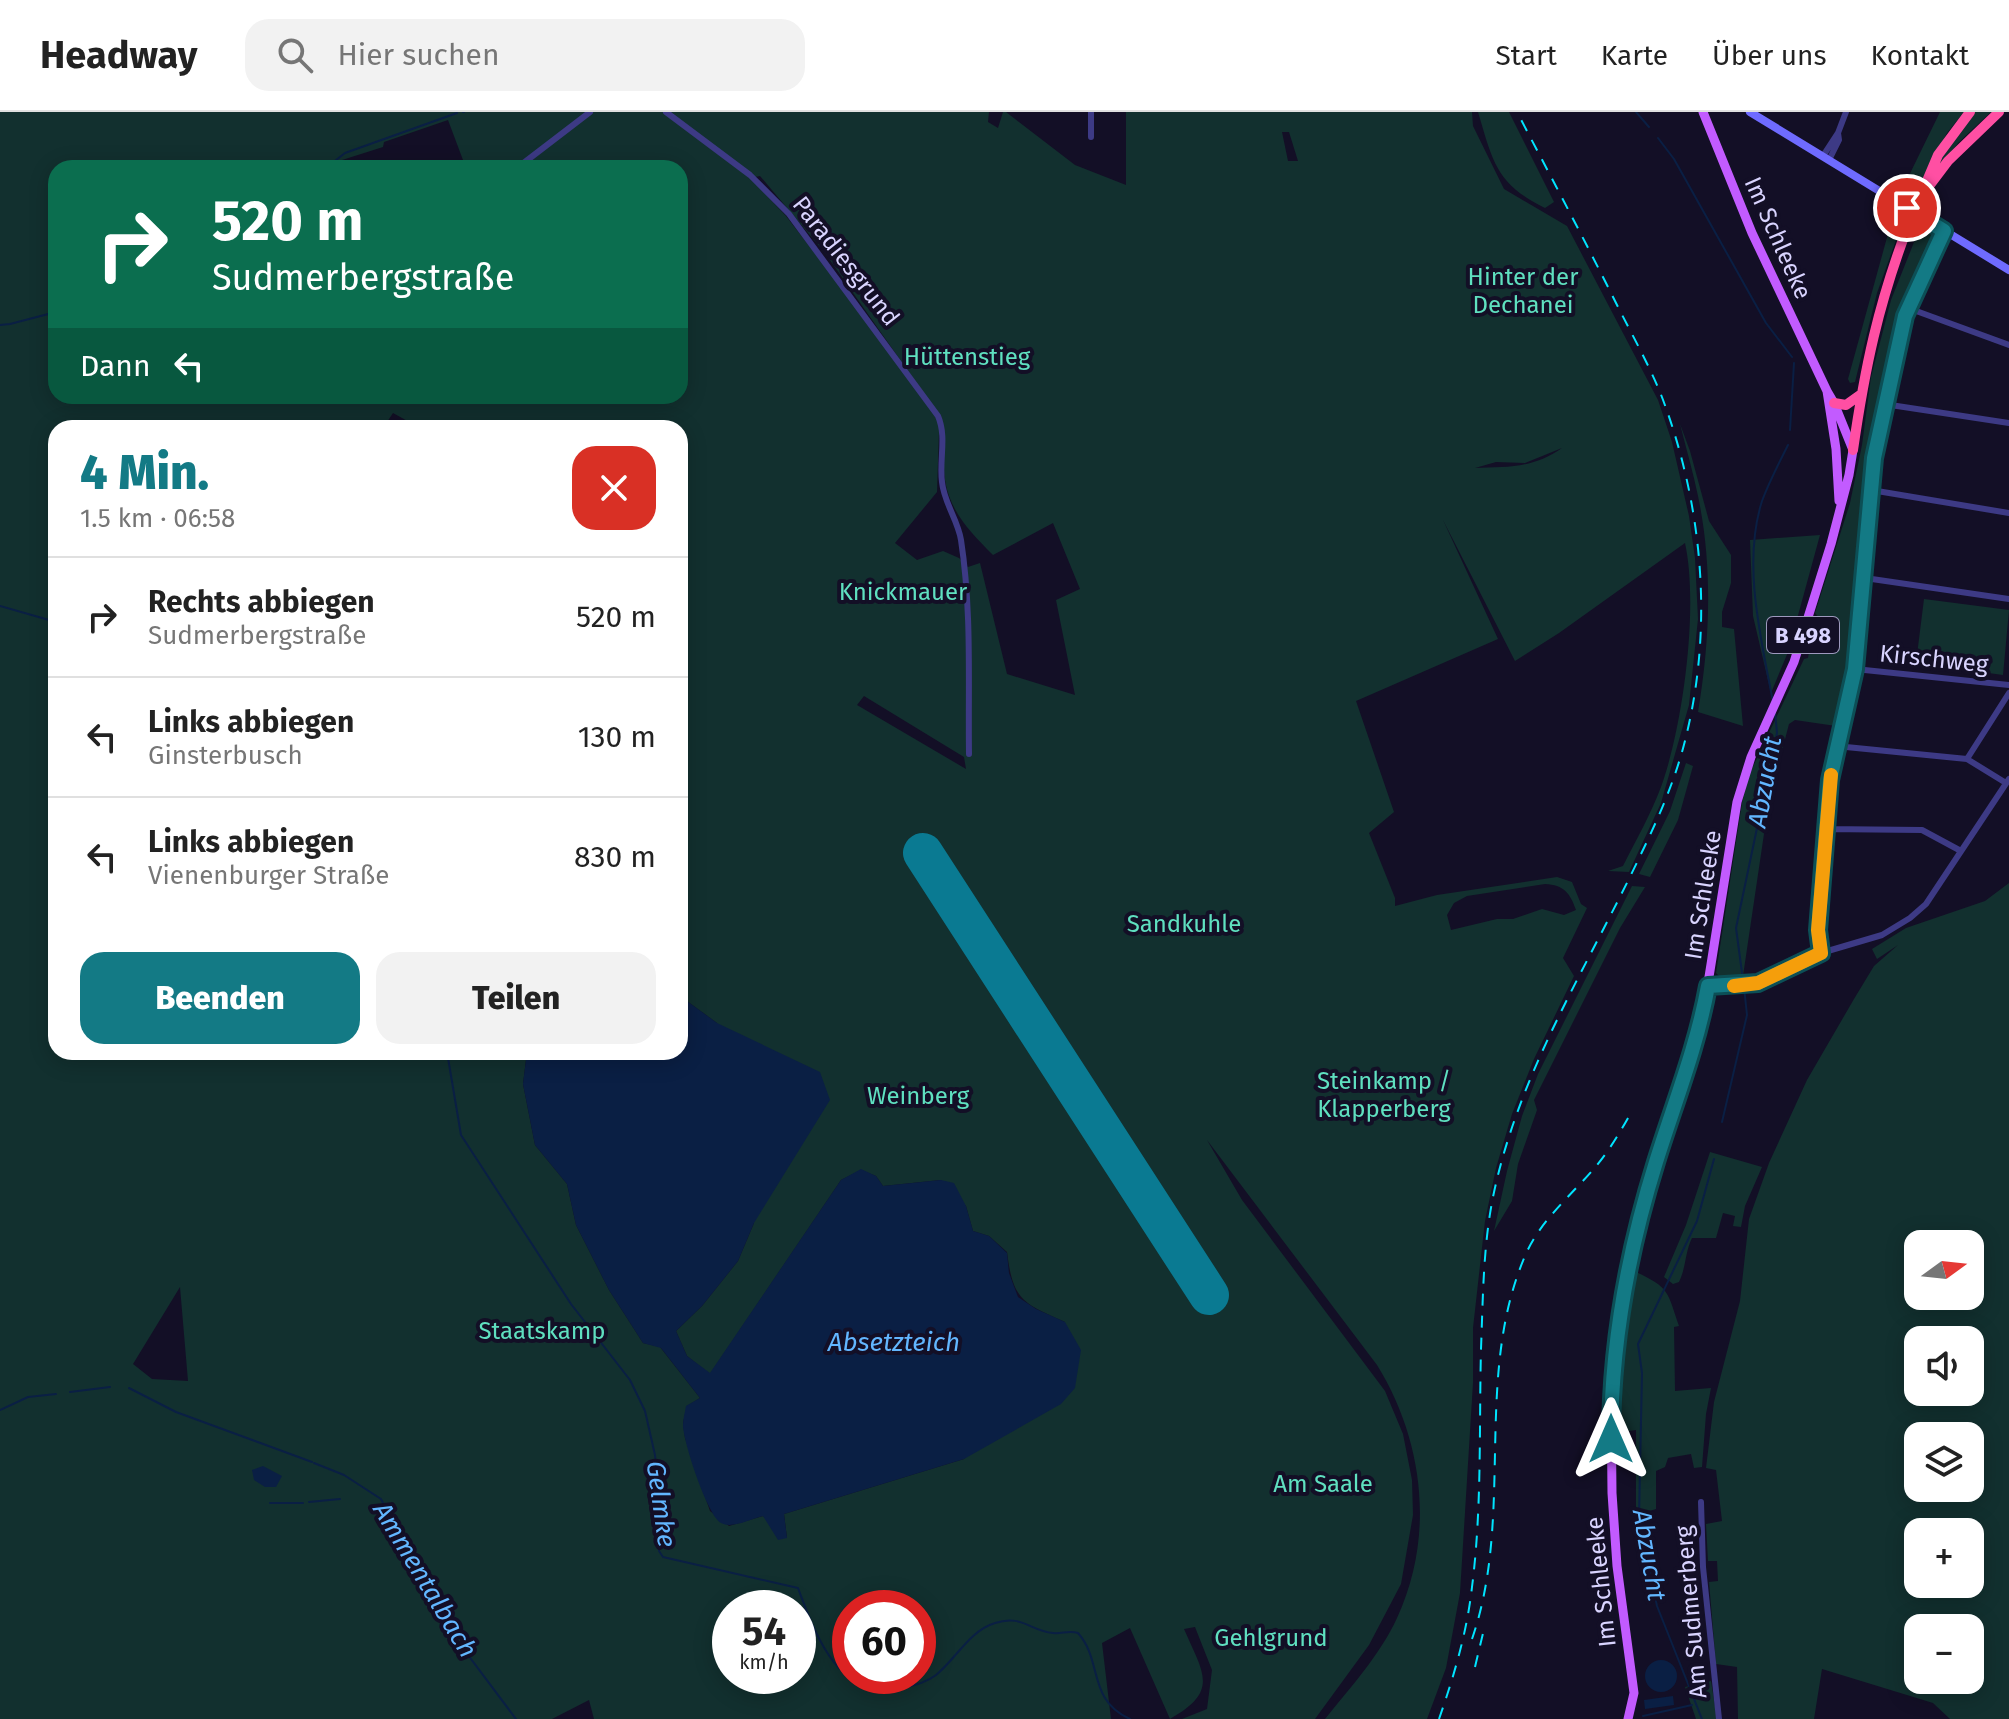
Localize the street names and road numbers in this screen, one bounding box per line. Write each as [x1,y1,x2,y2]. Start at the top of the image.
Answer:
street label: Im Schleeke [1739,173,1817,303]
street label: Paradiesgrund [787,191,905,331]
road number: B 498 [1767,617,1839,653]
street label: Kirschweg [1878,639,1990,679]
street label: Im Schleeke [1679,828,1727,962]
street label: Im Schleeke [1580,1515,1622,1649]
street label: Am Sudmerberg [1669,1524,1713,1700]

